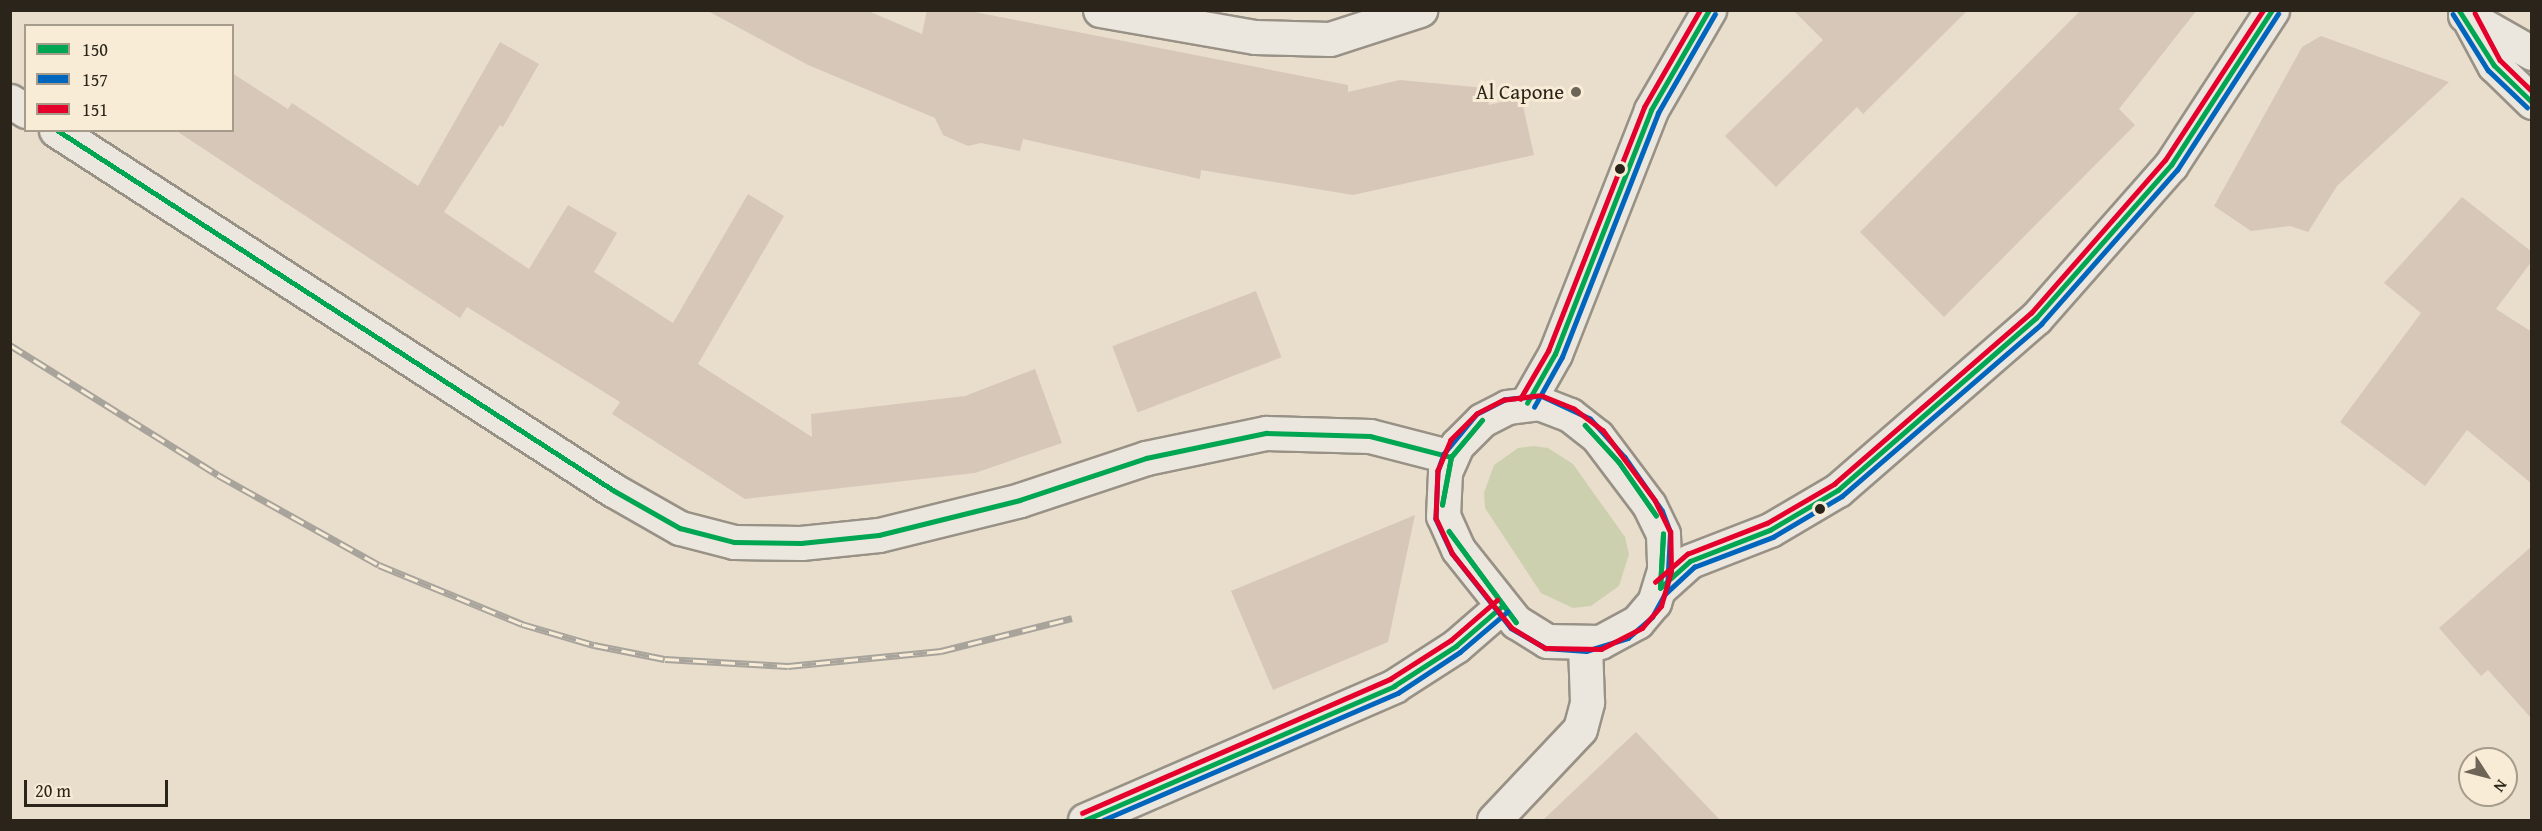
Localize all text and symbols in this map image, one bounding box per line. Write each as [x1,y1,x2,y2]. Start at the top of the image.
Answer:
legend [24,24,234,132]
text: 150 [82,36,108,63]
text: 157 [82,66,108,93]
place label: Al Capone [1476,79,1564,105]
marker: Al Capone [1569,85,1583,99]
text: 151 [82,96,108,123]
unlabelled marker [1614,163,1626,175]
unlabelled marker [1814,503,1826,515]
north arrow [2458,747,2518,807]
scale bar [27,768,171,806]
text: N [2488,775,2514,798]
text: 20 m [35,777,71,804]

